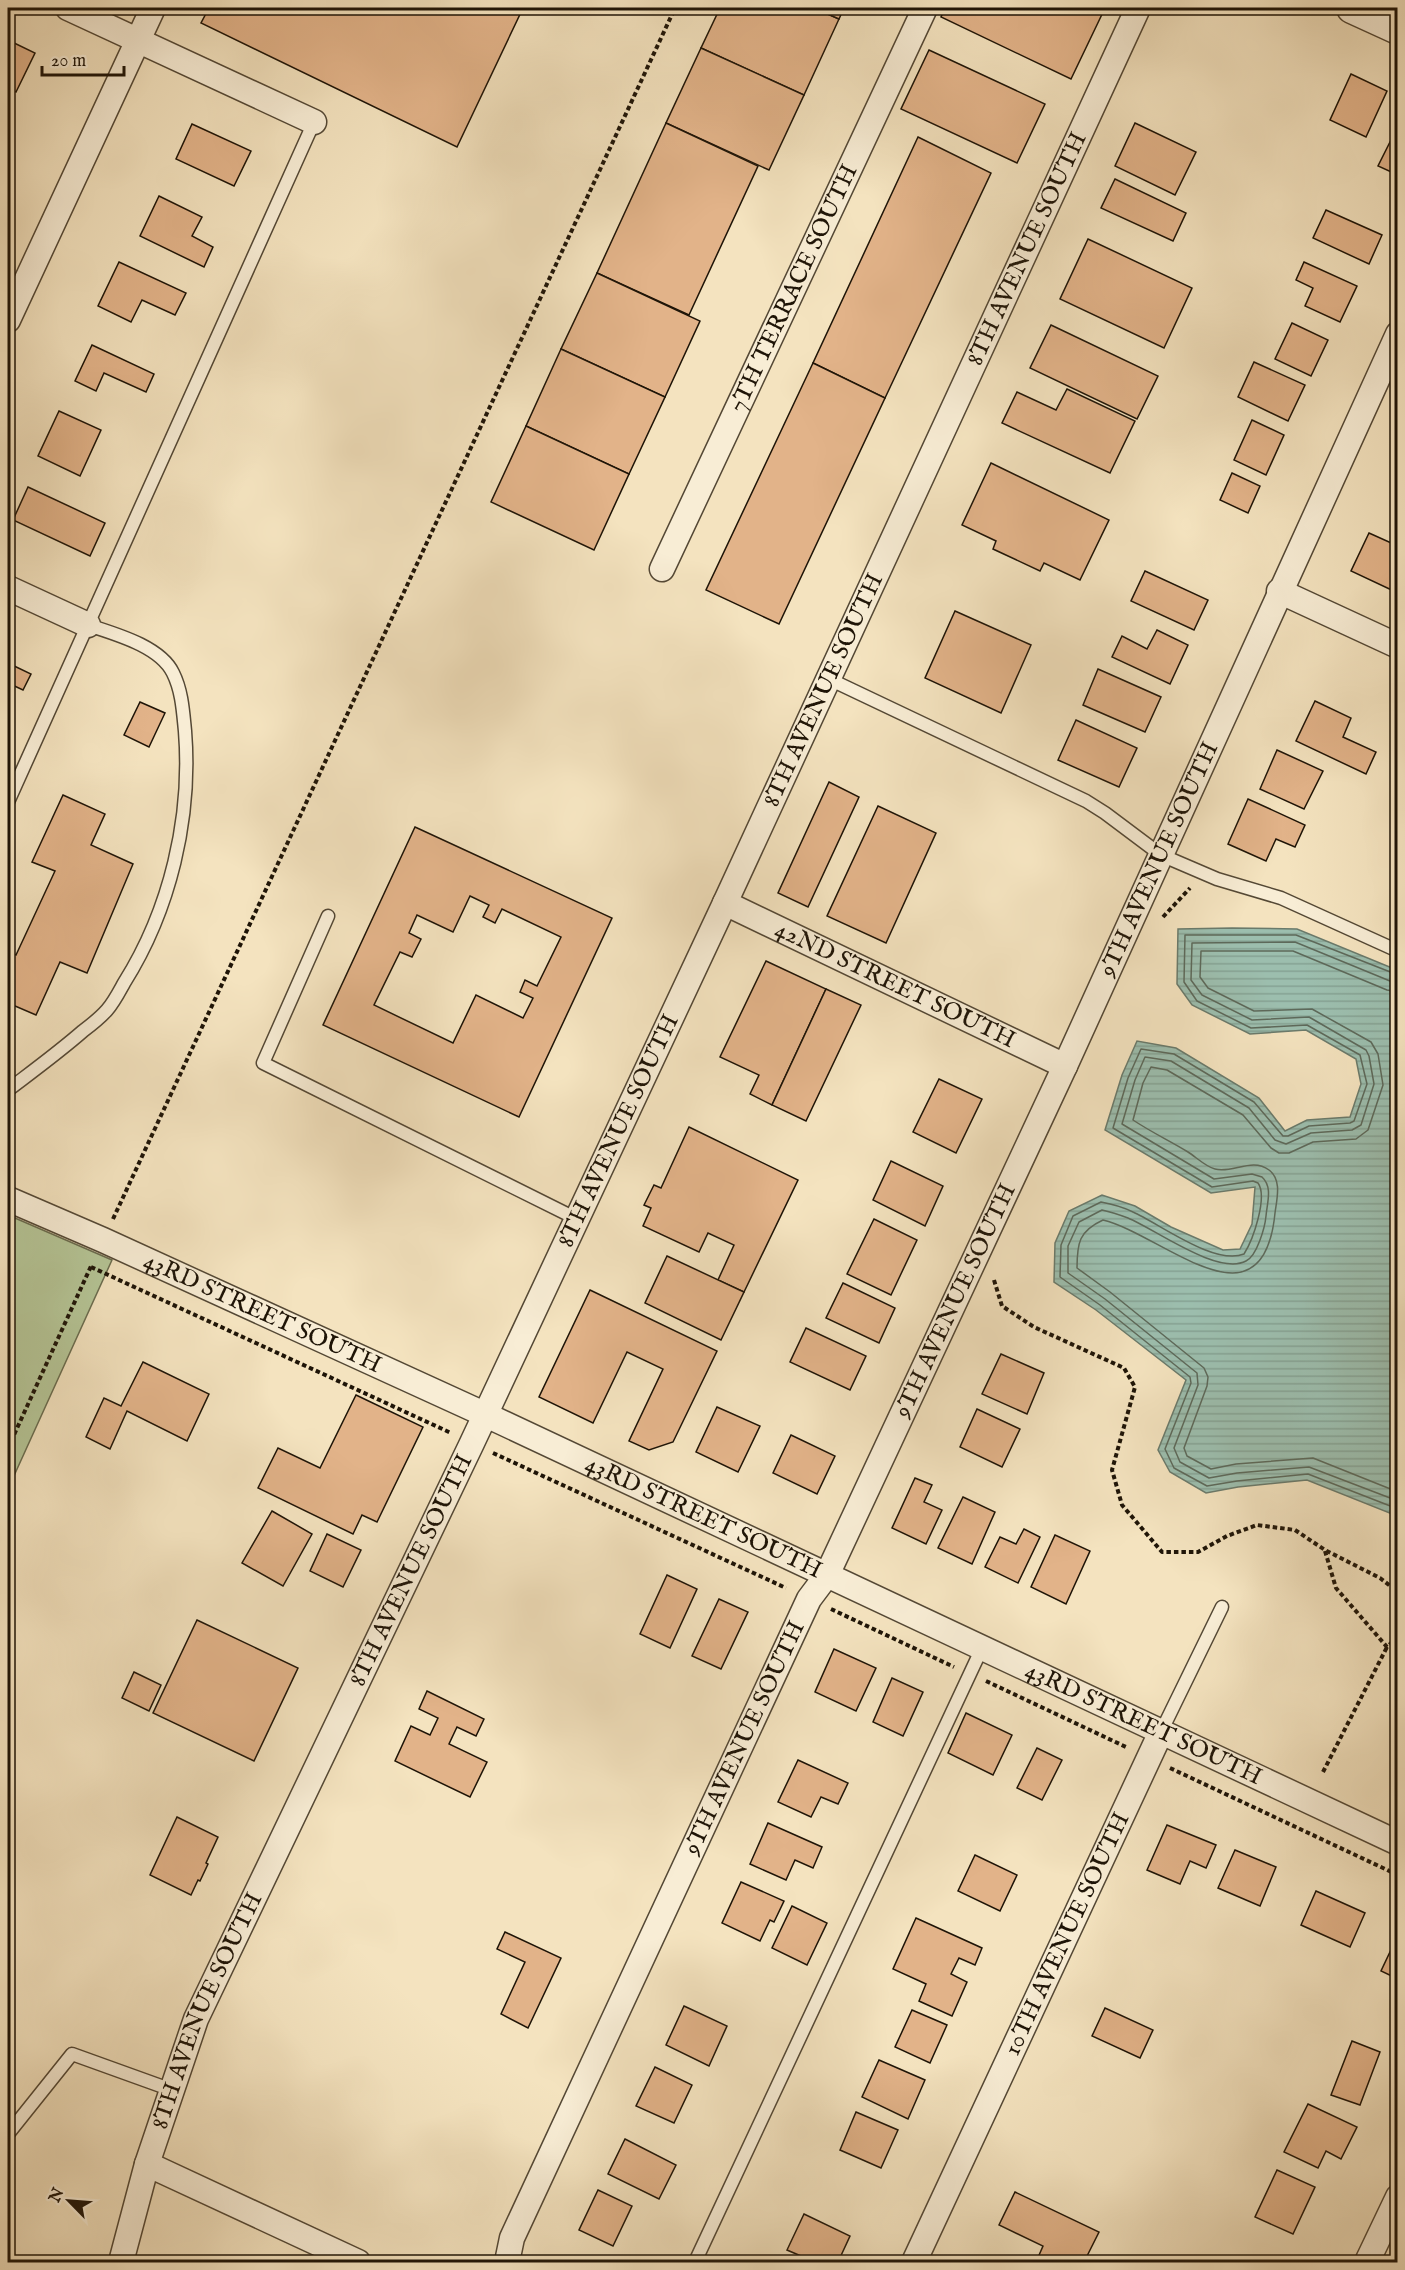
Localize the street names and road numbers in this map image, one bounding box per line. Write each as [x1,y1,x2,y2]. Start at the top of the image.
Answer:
street label: 8TH AVENUE SOUTH [960,127,1094,371]
street label: 7TH TERRACE SOUTH [722,159,865,417]
street label: 8TH AVENUE SOUTH [756,568,891,812]
street label: 9TH AVENUE SOUTH [1092,737,1226,983]
street label: 42ND STREET SOUTH [770,914,1021,1056]
street label: 8TH AVENUE SOUTH [550,1009,686,1252]
street label: 9TH AVENUE SOUTH [887,1179,1023,1424]
street label: 43RD STREET SOUTH [139,1245,386,1381]
street label: 43RD STREET SOUTH [580,1448,827,1586]
street label: 8TH AVENUE SOUTH [342,1449,480,1691]
street label: 9TH AVENUE SOUTH [676,1616,812,1861]
street label: 43RD STREET SOUTH [1020,1655,1267,1792]
street label: 10TH AVENUE SOUTH [997,1807,1137,2061]
street label: 8TH AVENUE SOUTH [144,1887,270,2133]

